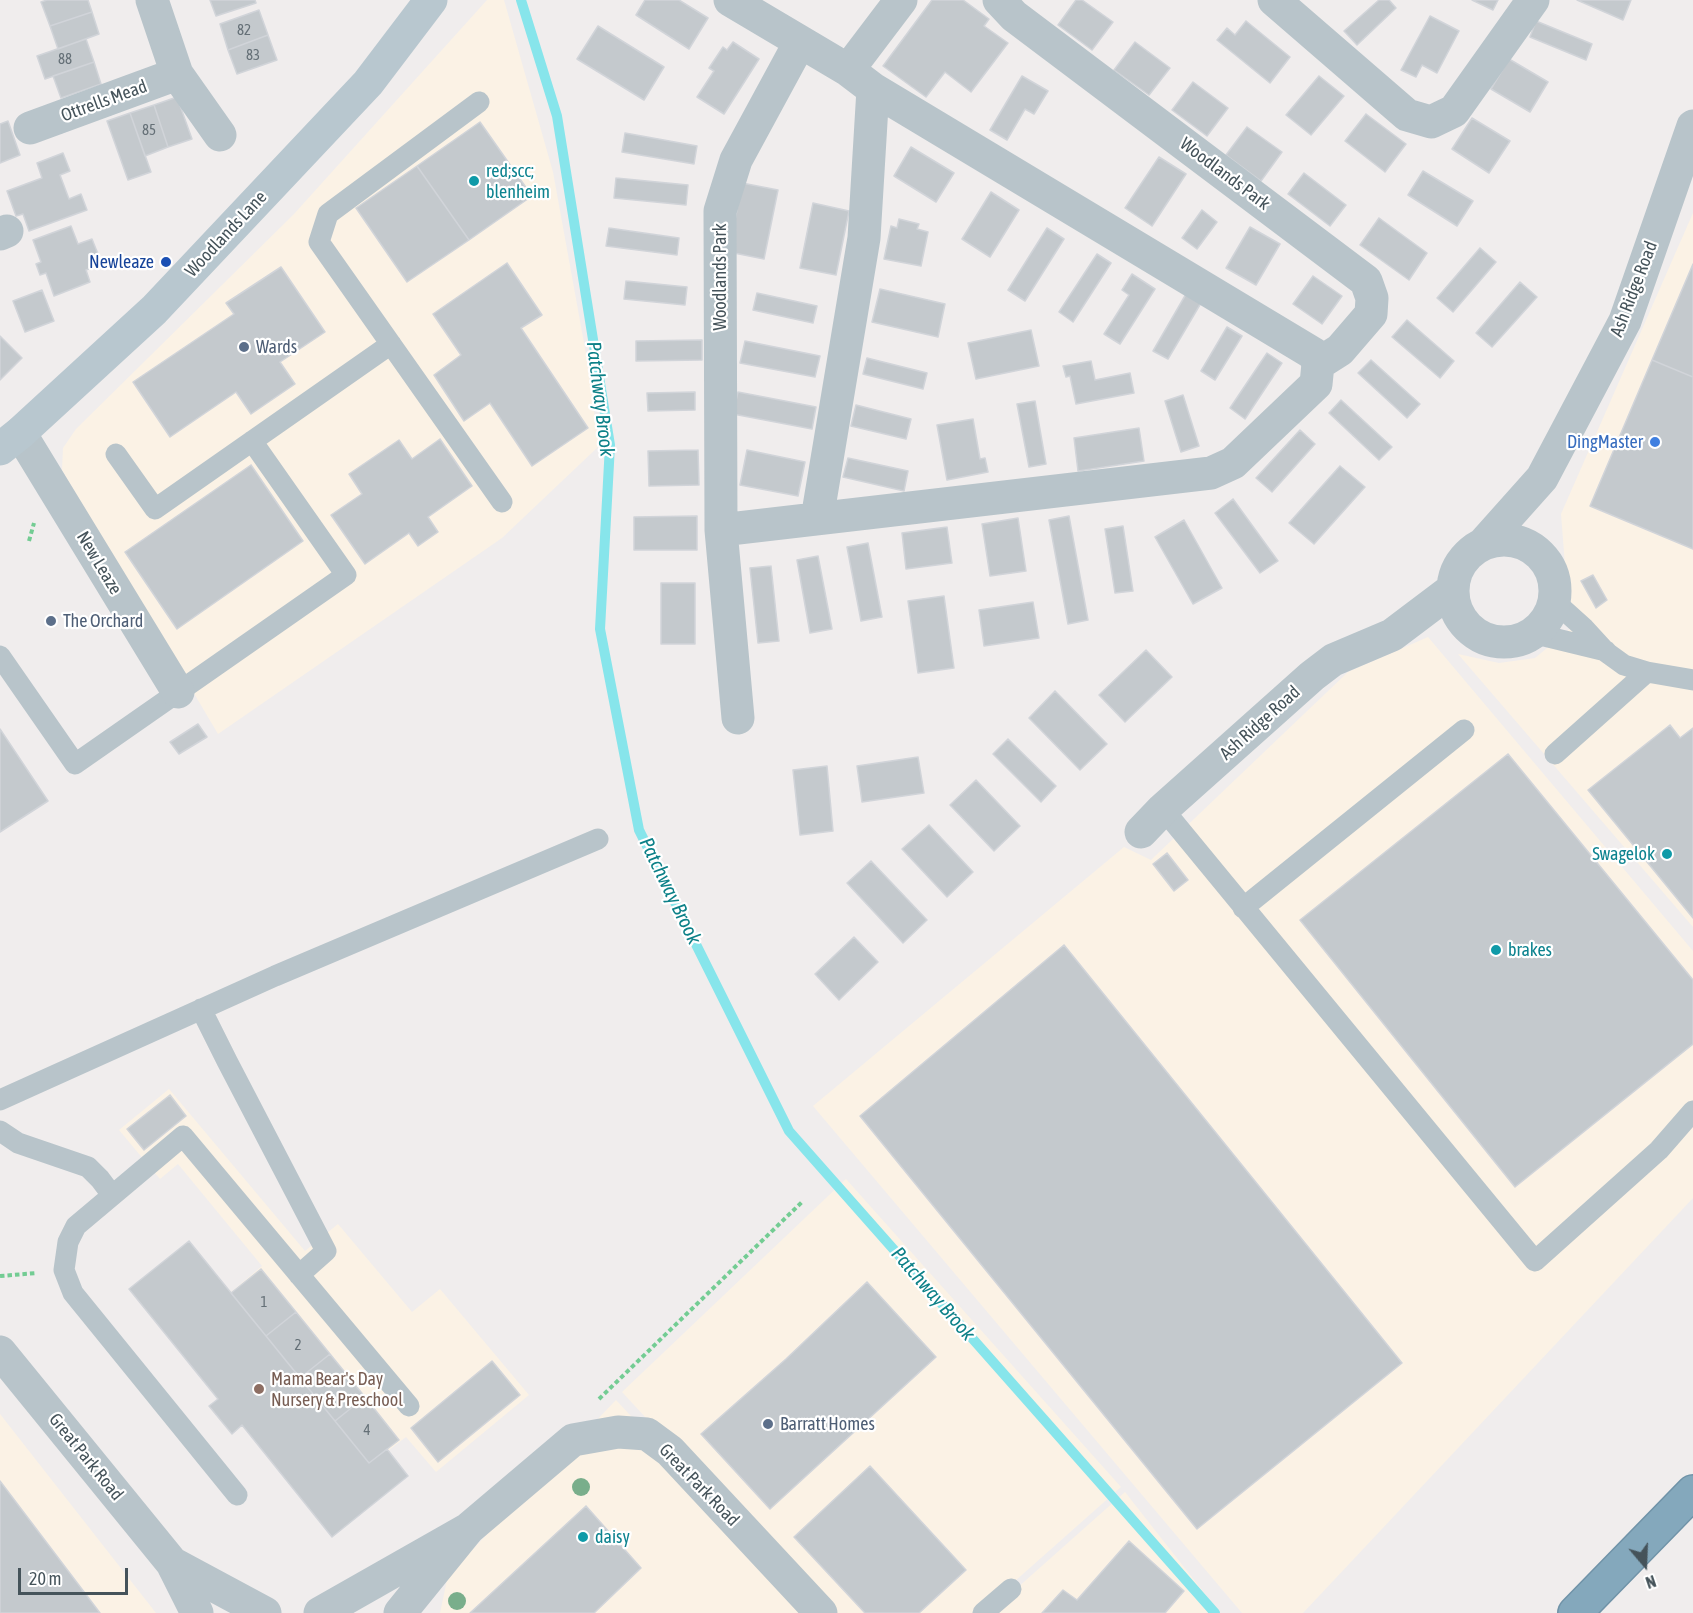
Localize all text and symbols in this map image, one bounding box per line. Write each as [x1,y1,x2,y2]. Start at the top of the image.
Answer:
house number: 82 [237,21,251,39]
house number: 83 [246,46,260,64]
house number: 88 [58,50,72,68]
street label: Ottrells Mead [58,75,150,127]
house number: 85 [142,121,156,139]
street label: Woodlands Park [1176,133,1274,215]
place label: red;scc; blenheim [486,160,550,202]
marker: red;scc; blenheim [467,174,481,188]
street label: Woodlands Lane [181,187,271,281]
street label: Woodlands Park [709,223,731,331]
street label: Ash Ridge Road [1606,238,1662,340]
place label: Newleaze [89,251,154,273]
marker: Newleaze [159,255,173,269]
place label: Wards [256,336,297,358]
marker: Wards [237,340,251,354]
water label: Patchway Brook [581,340,619,458]
place label: DingMaster [1567,431,1643,453]
marker: DingMaster [1648,435,1662,449]
street label: New Leaze [72,528,126,598]
place label: The Orchard [63,610,143,632]
marker: The Orchard [44,614,58,628]
street label: Ash Ridge Road [1215,681,1305,765]
water label: Patchway Brook [634,834,706,948]
place label: Swagelok [1592,843,1655,865]
marker: Swagelok [1660,847,1674,861]
place label: brakes [1508,939,1552,961]
marker: brakes [1489,943,1503,957]
water label: Patchway Brook [886,1242,980,1346]
house number: 1 [260,1293,268,1311]
house number: 2 [294,1336,302,1354]
place label: Mama Bear's Day Nursery & Preschool [271,1368,403,1410]
marker: Mama Bear's Day Nursery & Preschool [252,1382,266,1396]
street label: Great Park Road [44,1409,128,1505]
place label: Barratt Homes [780,1413,875,1435]
marker: Barratt Homes [761,1417,775,1431]
house number: 4 [363,1421,371,1439]
street label: Great Park Road [654,1439,744,1531]
place label: daisy [595,1526,630,1548]
marker: daisy [576,1530,590,1544]
north arrow [1615,1535,1675,1595]
scale bar [21,1556,130,1594]
text: 20 m [29,1568,61,1589]
text: N [1643,1572,1658,1592]

